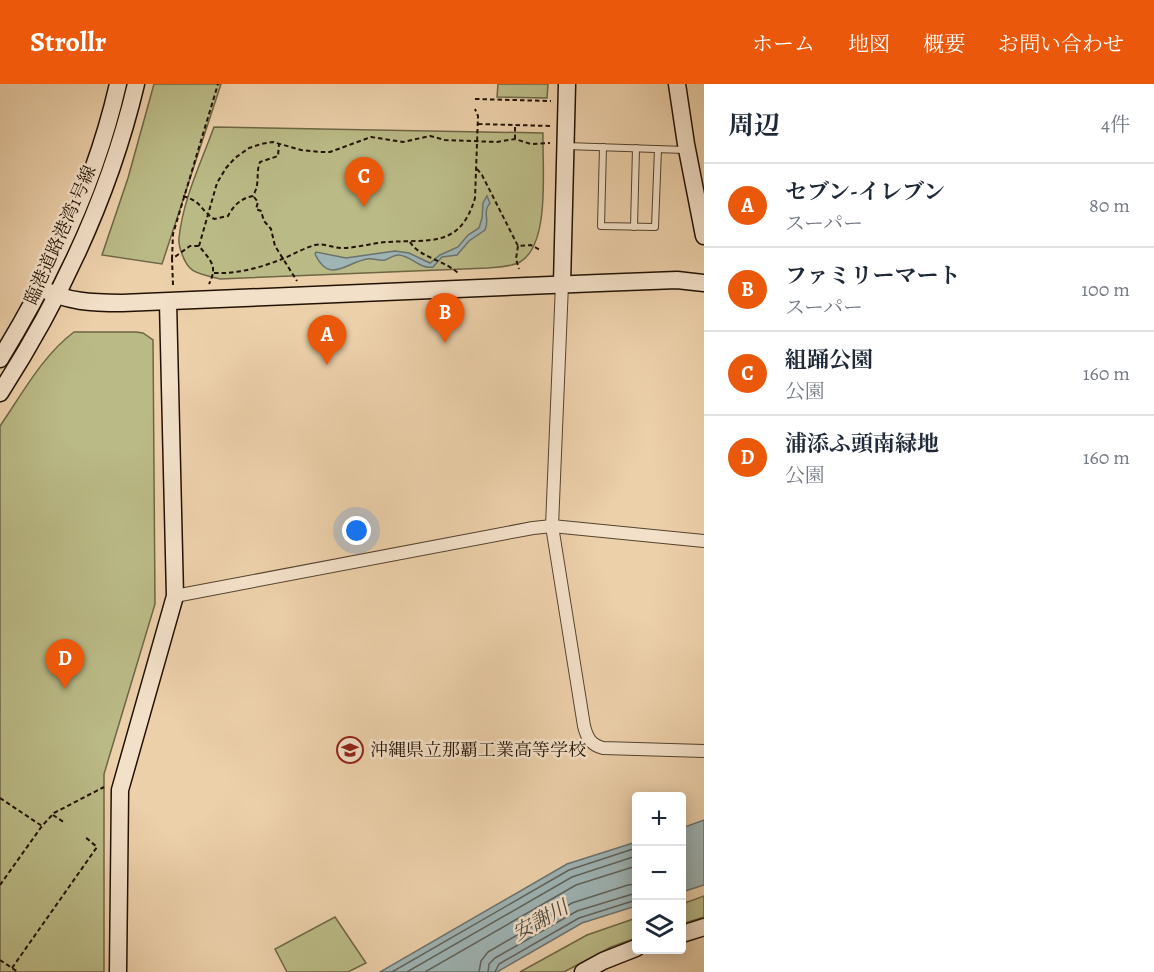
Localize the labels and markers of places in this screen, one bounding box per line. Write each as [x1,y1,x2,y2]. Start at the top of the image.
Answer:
pin: C [344,158,384,207]
pin: B [426,294,464,343]
pin: A [308,316,346,365]
pin: D [46,640,84,689]
school or university icon: 沖縄県立那覇工業高等学校 [335,735,365,765]
place label: 沖縄県立那覇工業高等学校 [370,738,586,762]

